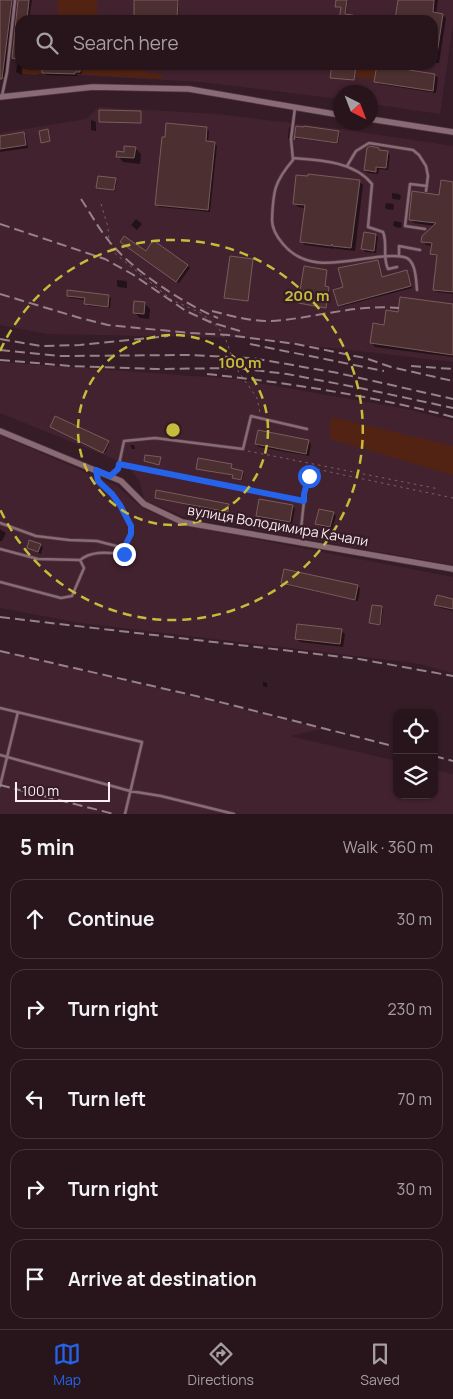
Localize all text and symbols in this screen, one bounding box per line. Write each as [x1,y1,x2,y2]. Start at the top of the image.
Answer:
search box [15,15,438,70]
icon: search [33,29,61,57]
text: Search here [73,30,179,56]
north arrow [333,85,378,130]
text: 200 m [284,285,330,306]
text: 100 m [219,352,261,373]
centre of rings [164,421,182,439]
route start [298,465,321,488]
street label: вулиця Володимира Качали [186,500,370,550]
route end [113,543,136,566]
map controls [393,709,438,799]
button: locate [393,709,438,754]
button: layers [393,754,438,799]
scale bar [15,779,110,802]
text: 100 m [22,781,59,800]
text: 5 min [20,833,74,861]
text: Walk · 360 m [343,836,433,858]
icon: ahead [21,905,49,933]
text: Continue [68,906,154,932]
text: 30 m [397,908,432,930]
icon: right [21,995,49,1023]
text: Turn right [68,996,158,1022]
text: 230 m [388,998,432,1020]
icon: left [21,1085,49,1113]
text: Turn left [68,1086,146,1112]
text: 70 m [397,1088,432,1110]
icon: right [21,1175,49,1203]
text: Turn right [68,1176,158,1202]
text: 30 m [397,1178,432,1200]
icon: arrive [21,1265,49,1293]
text: Arrive at destination [68,1266,257,1292]
tab: Map [53,1340,81,1389]
tab: Directions [188,1340,254,1389]
tab: Saved [360,1340,400,1389]

